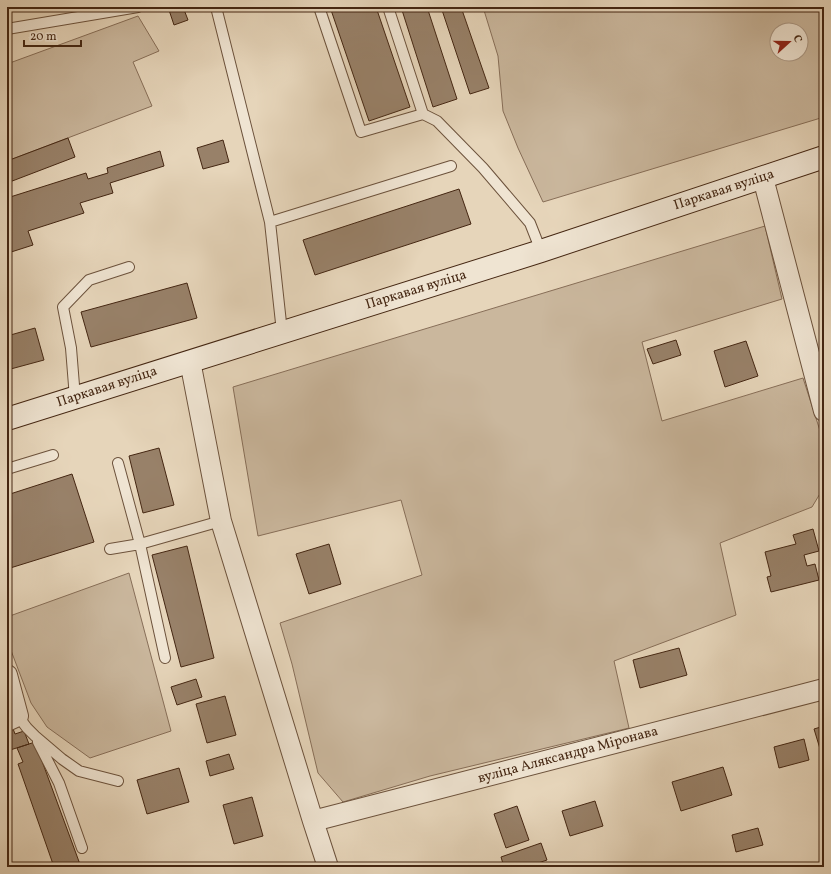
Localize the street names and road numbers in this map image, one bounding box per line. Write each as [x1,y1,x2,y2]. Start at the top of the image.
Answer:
street label: Паркавая вуліца [671,165,777,215]
street label: Паркавая вуліца [363,266,469,314]
street label: Паркавая вуліца [54,362,160,412]
street label: вуліца Аляксандра Міронава [476,722,660,788]

